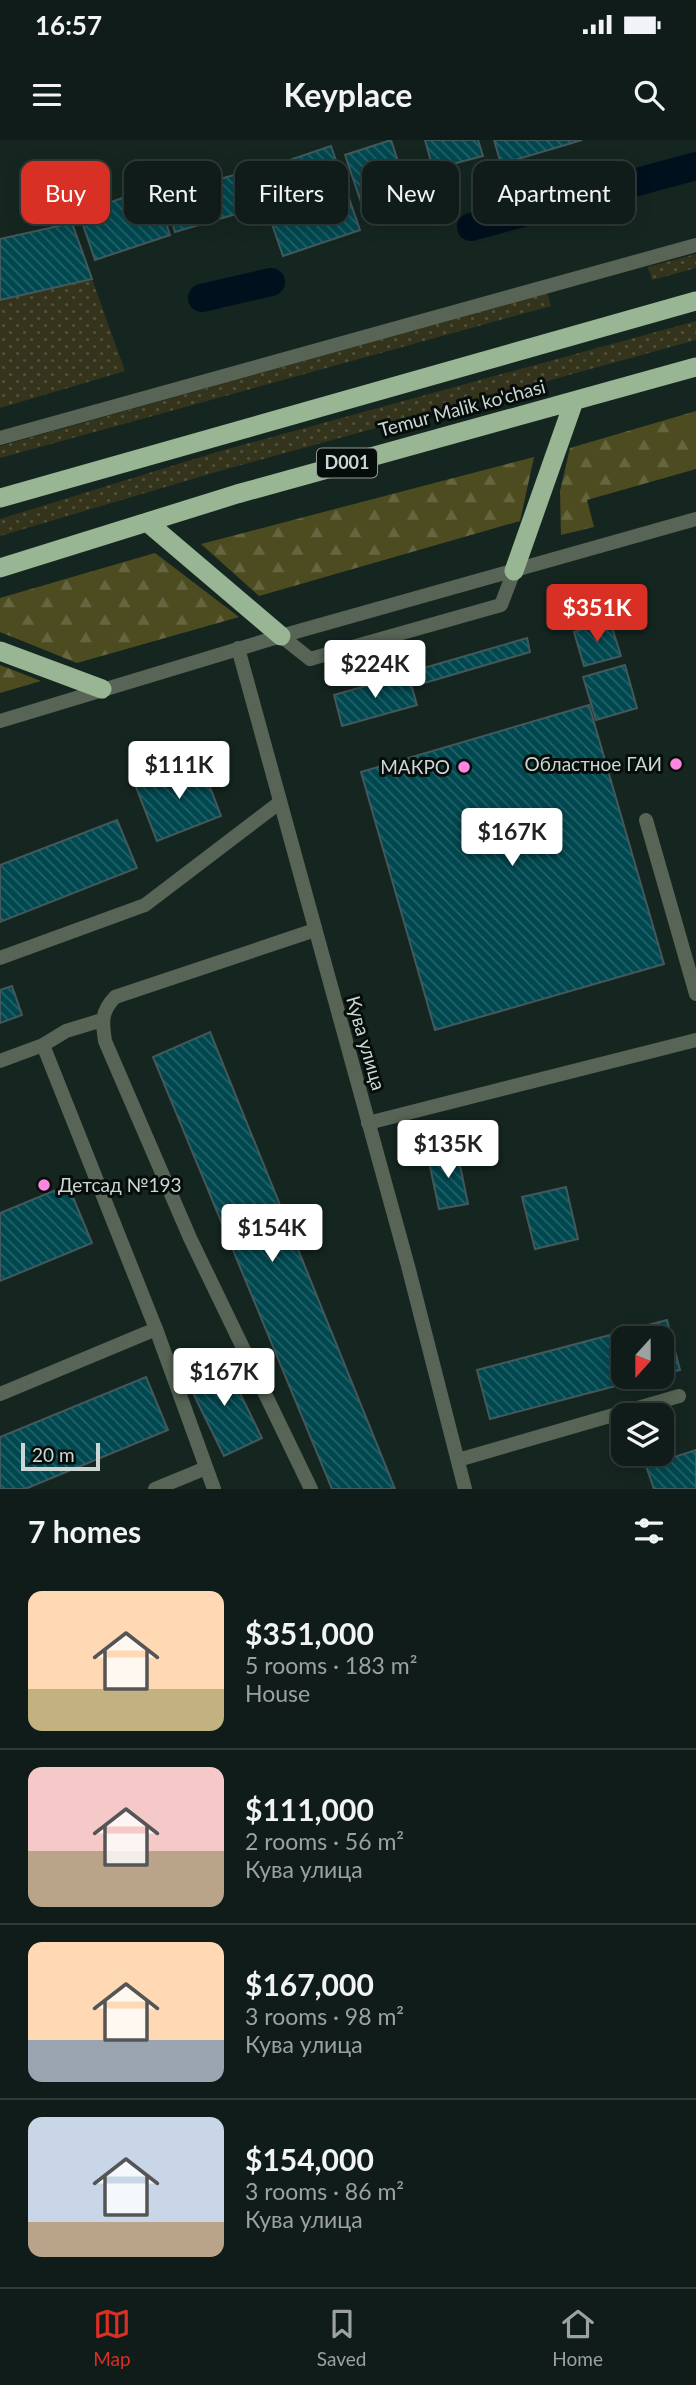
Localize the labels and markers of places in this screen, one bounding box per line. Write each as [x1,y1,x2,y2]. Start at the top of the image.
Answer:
pin: $351K [548,584,646,644]
pin: $224K [326,640,424,700]
pin: $111K [130,742,228,801]
place label: Областное ГАИ [525,752,662,775]
place label: МАКРО [380,755,450,778]
marker: Областное ГАИ [668,756,684,772]
marker: МАКРО [456,759,472,775]
pin: $167K [463,808,561,868]
pin: $135K [399,1121,497,1180]
place label: Детсад №193 [58,1173,182,1196]
marker: Детсад №193 [36,1177,52,1193]
pin: $154K [223,1204,321,1264]
pin: $167K [175,1348,273,1408]

